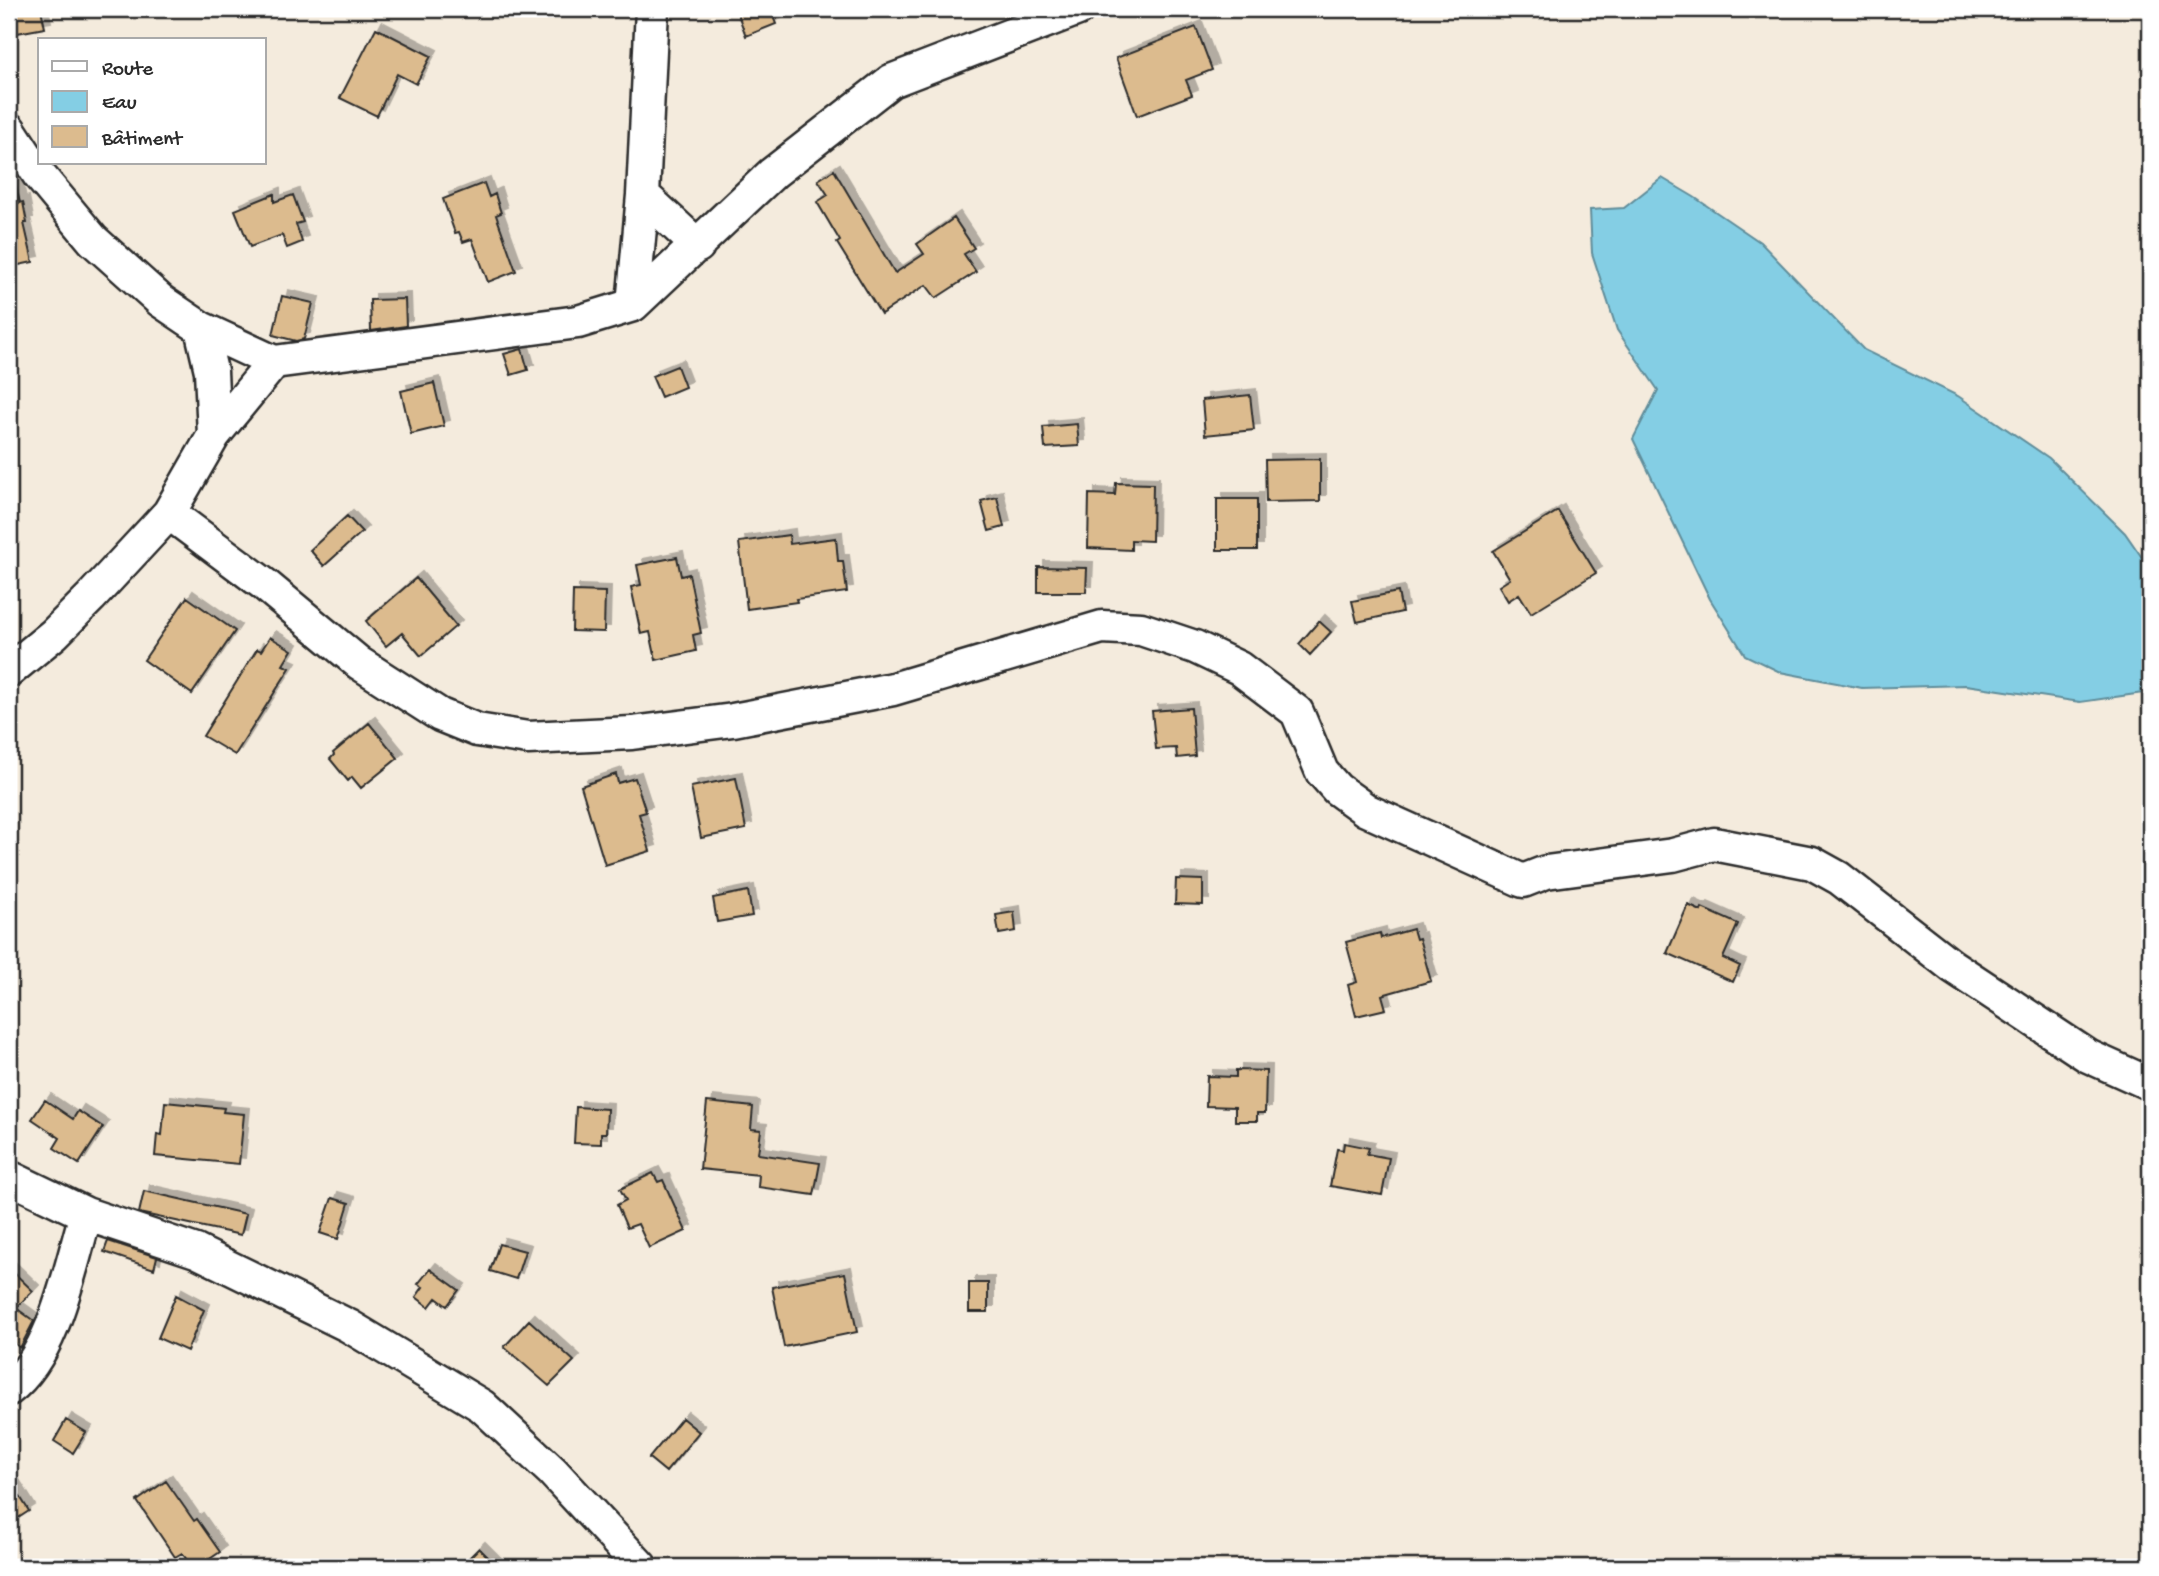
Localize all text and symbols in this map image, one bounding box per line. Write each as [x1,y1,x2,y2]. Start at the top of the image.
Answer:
legend [38,38,266,164]
text: Route [102,58,154,83]
text: Eau [102,92,137,117]
text: Bâtiment [101,128,184,153]

